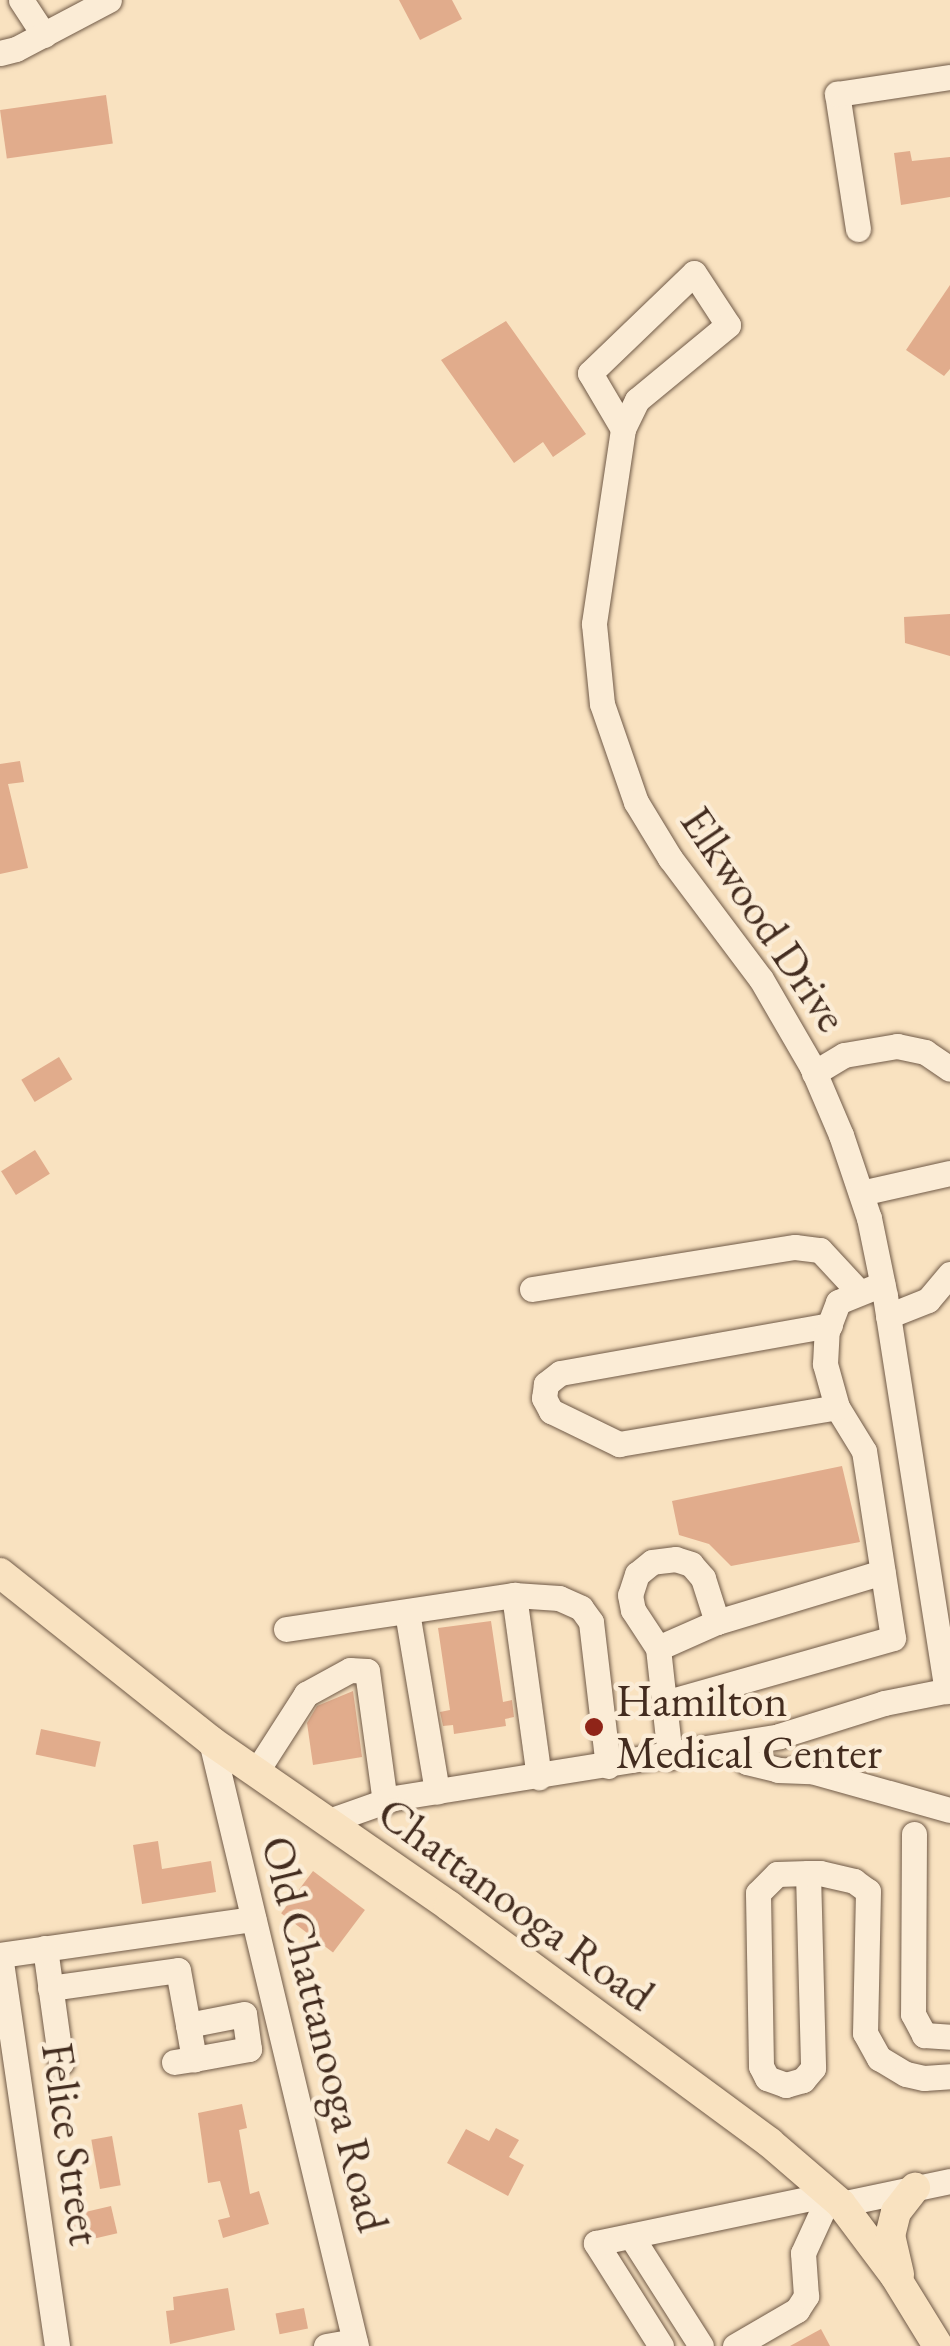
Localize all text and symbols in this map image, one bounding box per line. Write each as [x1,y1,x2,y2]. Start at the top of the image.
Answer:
street label: Elkwood Drive [669,796,859,1042]
place label: Hamilton Medical Center [616,1674,882,1780]
marker: Hamilton Medical Center [581,1714,607,1740]
street label: Chattanooga Road [367,1786,665,2022]
street label: Old Chattanooga Road [250,1831,400,2237]
street label: Felice Street [30,2039,112,2249]

